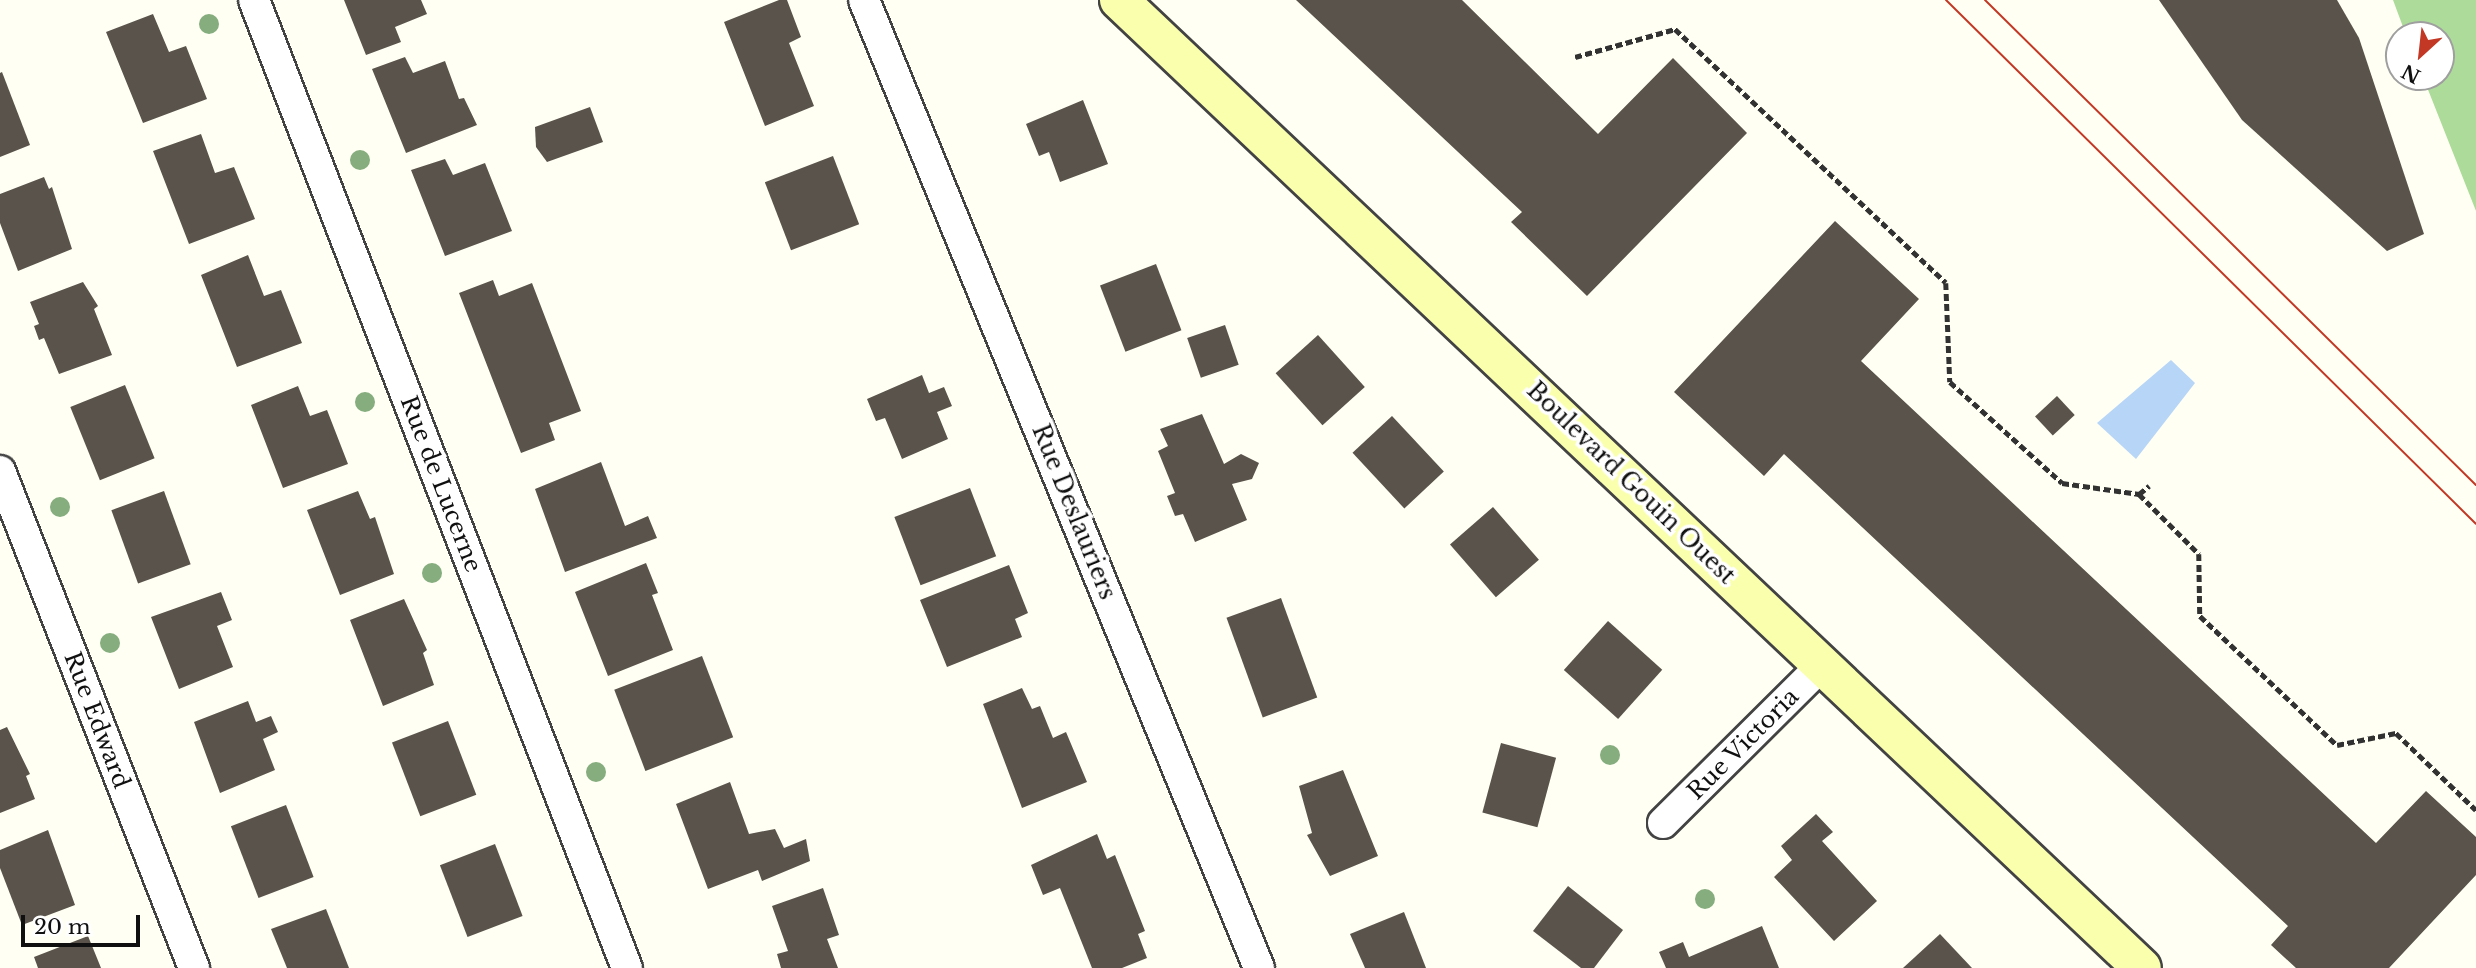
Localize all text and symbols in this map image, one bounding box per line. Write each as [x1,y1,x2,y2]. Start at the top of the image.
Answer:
north arrow [2385,21,2455,91]
text: N [2398,59,2424,88]
street label: Boulevard Gouin Ouest [1521,376,1741,590]
street label: Rue de Lucerne [395,392,487,576]
street label: Rue Deslauriers [1026,420,1122,604]
street label: Rue Edward [58,648,136,792]
street label: Rue Victoria [1681,682,1805,806]
scale bar [24,902,144,946]
text: 20 m [34,914,91,940]

